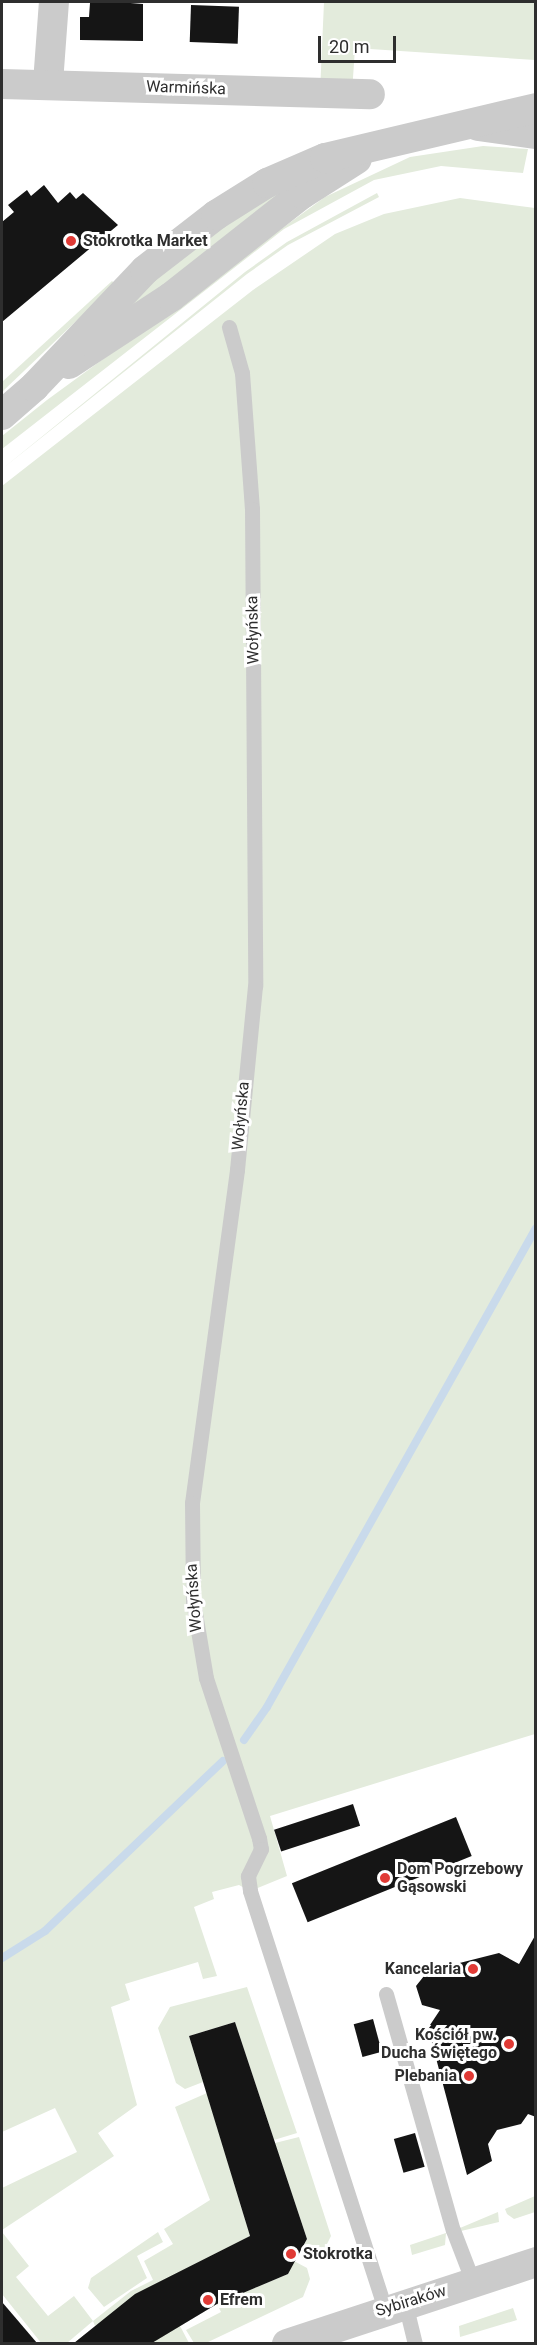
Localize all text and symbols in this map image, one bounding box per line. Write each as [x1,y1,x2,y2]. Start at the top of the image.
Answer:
scale bar [321,24,399,62]
text: 20 m [329,36,369,57]
street label: Warmińska [146,77,226,99]
place label: Stokrotka Market [83,231,208,251]
marker: Stokrotka Market [64,234,78,248]
street label: Wołyńska [243,595,263,665]
street label: Wołyńska [228,1081,254,1151]
street label: Wołyńska [182,1563,206,1633]
place label: Dom Pogrzebowy Gąsowski [397,1859,523,1897]
marker: Dom Pogrzebowy Gąsowski [378,1871,392,1885]
place label: Kancelaria [385,1959,461,1979]
marker: Kancelaria [466,1962,480,1976]
place label: Kościół pw. Ducha Świętego [381,2025,497,2063]
marker: Kościół pw. Ducha Świętego [502,2037,516,2051]
place label: Plebania [394,2066,457,2086]
marker: Plebania [462,2069,476,2083]
place label: Stokrotka [303,2244,373,2264]
marker: Stokrotka [284,2247,298,2261]
street label: Sybiraków [373,2281,449,2321]
place label: Efrem [220,2290,263,2310]
marker: Efrem [201,2293,215,2307]

